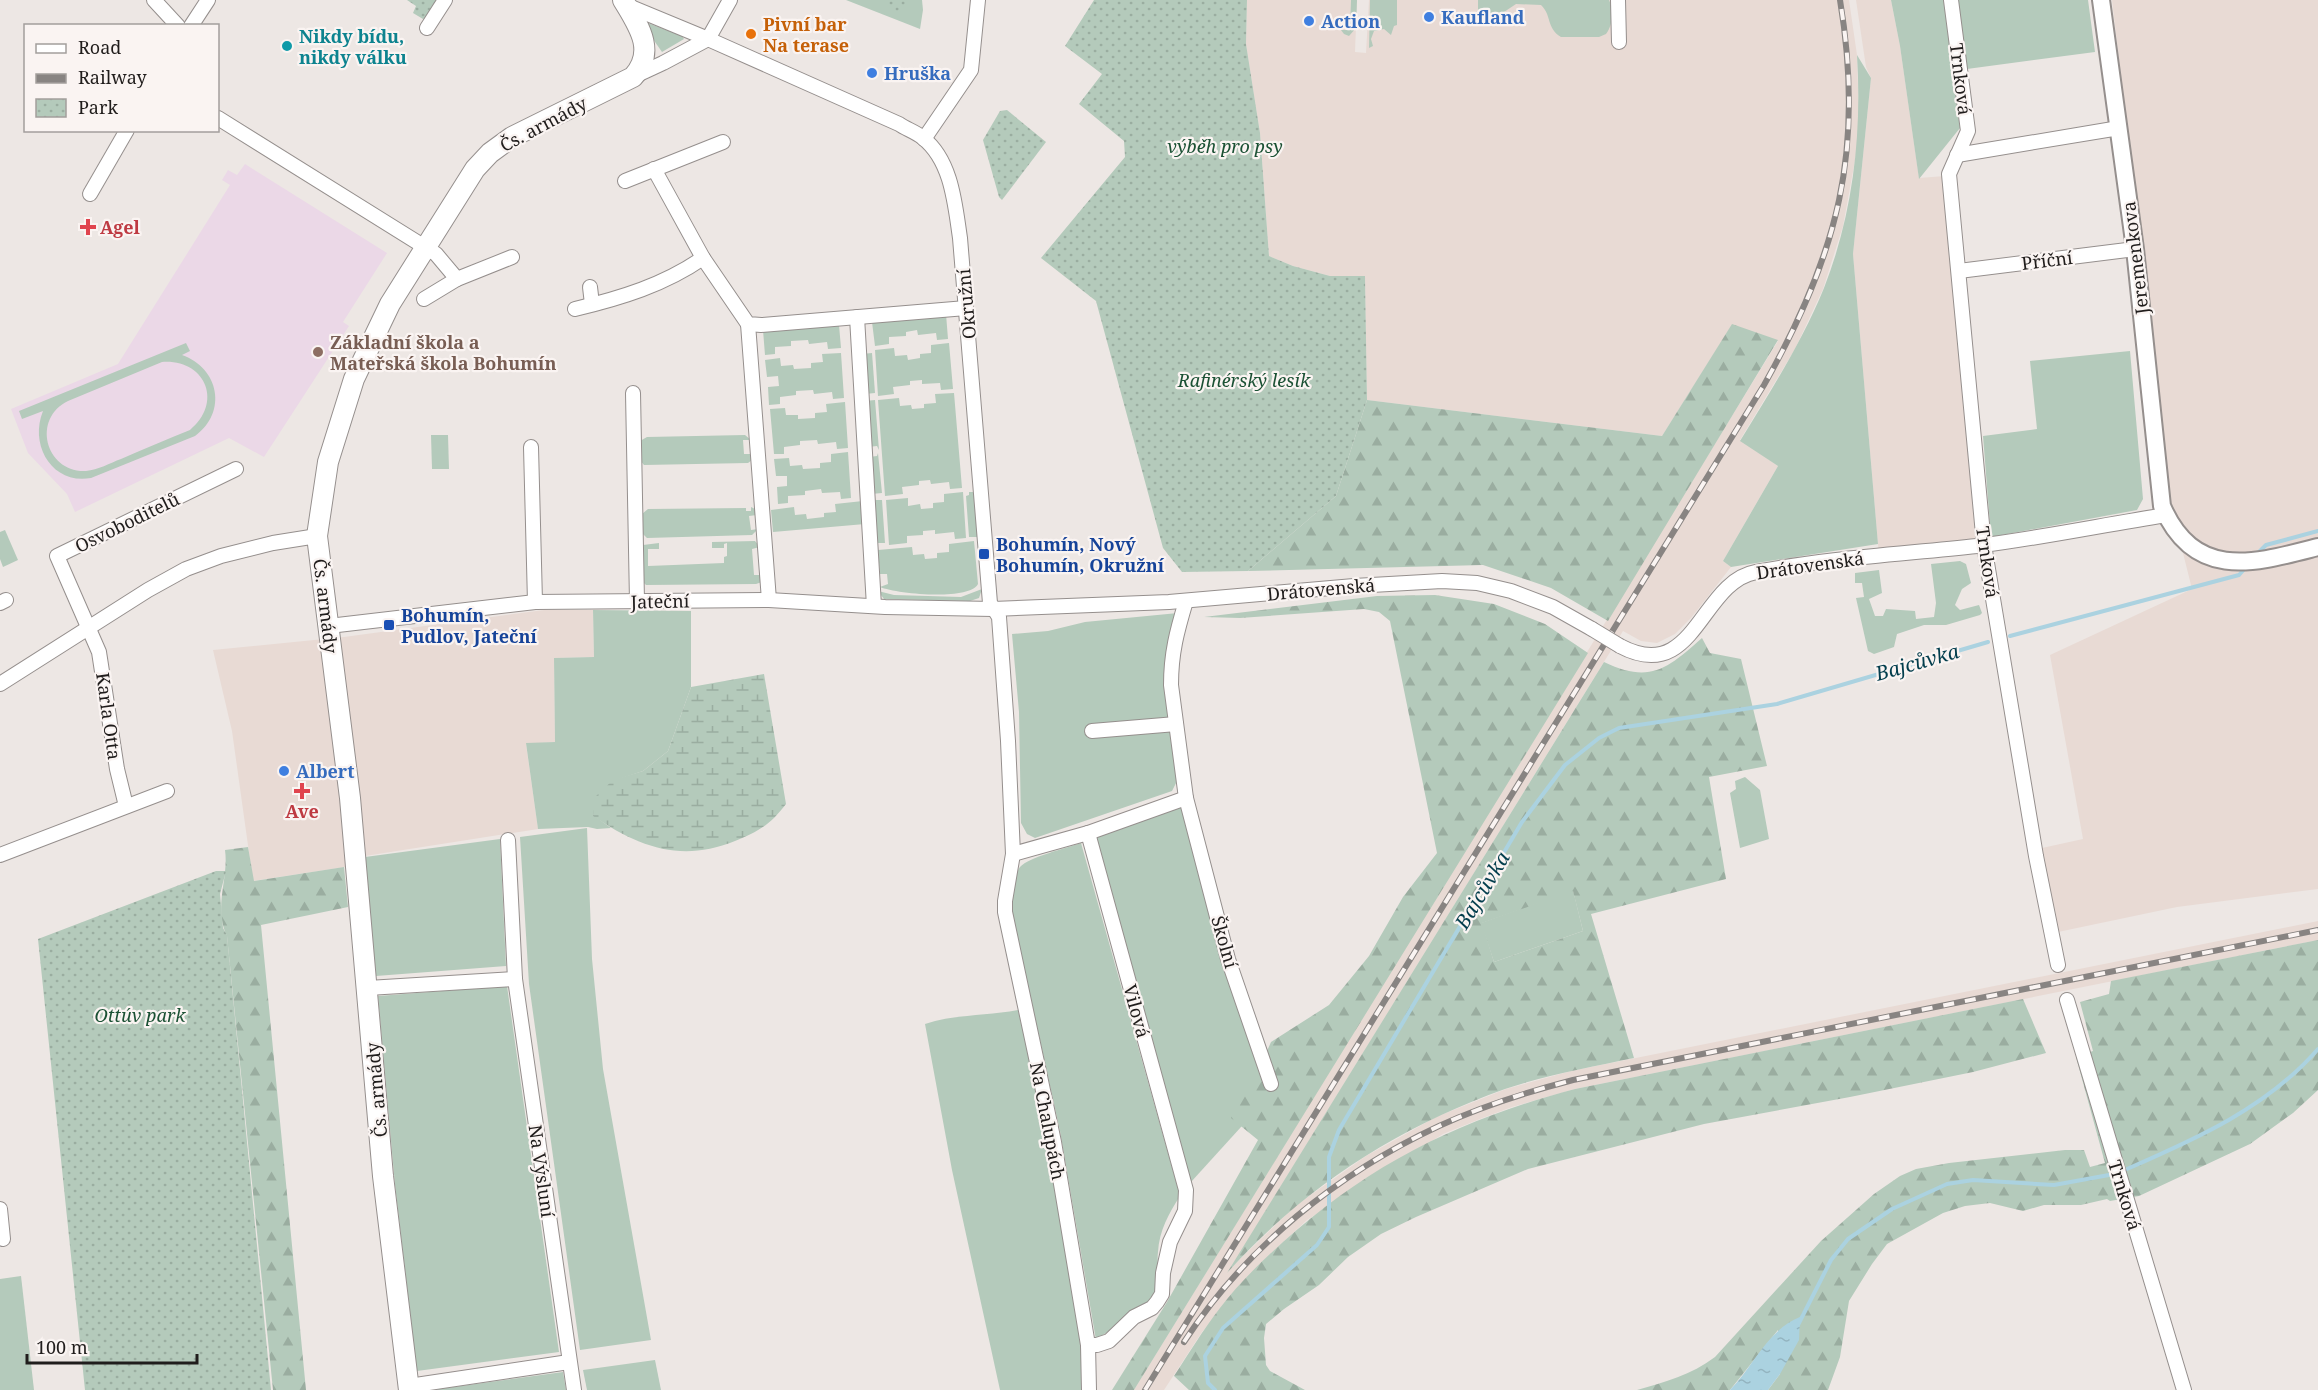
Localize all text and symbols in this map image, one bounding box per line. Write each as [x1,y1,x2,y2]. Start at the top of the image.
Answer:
place label: Kaufland [1441,5,1525,29]
place label: Action [1321,9,1380,33]
marker: Kaufland [1422,10,1436,24]
place label: Pivní bar Na terase [763,12,849,57]
marker: Action [1302,14,1316,28]
legend [24,24,219,132]
place label: Nikdy bídu, nikdy válku [299,24,407,69]
marker: Pivní bar Na terase [744,27,758,41]
text: Road [78,35,121,59]
marker: Nikdy bídu, nikdy válku [280,39,294,53]
street label: Trnková [1945,42,1977,116]
place label: Hruška [884,61,951,85]
text: Railway [78,65,148,89]
marker: Hruška [865,66,879,80]
street label: Čs. armády [495,91,591,157]
text: Park [78,95,118,119]
park label: výběh pro psy [1167,134,1283,158]
street label: Jeremenkova [2116,200,2154,317]
place label: Agel [100,215,141,239]
marker: Agel [81,220,95,234]
street label: Příční [2020,245,2074,275]
street label: Okružní [951,268,981,340]
place label: Základní škola a Mateřská škola Bohumín [330,330,556,375]
marker: Základní škola a Mateřská škola Bohumín [311,345,325,359]
park label: Rafinérský lesík [1177,368,1311,392]
street label: Osvoboditelů [71,486,184,558]
street label: Trnková [1971,525,2005,599]
place label: Bohumín, Nový Bohumín, Okružní [996,532,1165,577]
street label: Drátovenská [1755,546,1865,584]
marker: Bohumín, Nový Bohumín, Okružní [977,547,991,561]
street label: Čs. armády [308,557,344,656]
street label: Drátovenská [1266,572,1376,606]
street label: Jateční [629,588,690,614]
place label: Bohumín, Pudlov, Jateční [401,603,538,648]
marker: Bohumín, Pudlov, Jateční [382,618,396,632]
water label: Bajcůvka [1871,637,1962,687]
street label: Karla Otta [91,671,127,761]
place label: Albert [296,759,355,783]
marker: Albert [277,764,291,778]
marker: Ave [295,784,309,798]
place label: Ave [285,799,319,823]
water label: Bajcůvka [1448,846,1516,935]
street label: Školní [1206,913,1244,971]
street label: Vilová [1118,982,1156,1040]
park label: Ottúv park [94,1003,186,1027]
street label: Čs. armády [360,1041,392,1139]
street label: Na Chalupách [1025,1060,1071,1182]
street label: Na Výsluní [524,1123,560,1219]
street label: Trnková [2103,1157,2147,1233]
scale bar [27,1327,196,1365]
text: 100 m [36,1335,88,1359]

